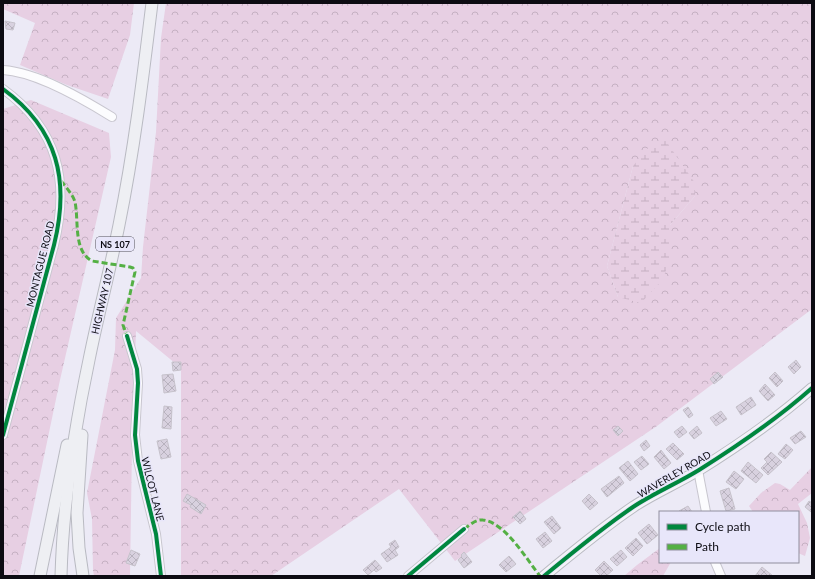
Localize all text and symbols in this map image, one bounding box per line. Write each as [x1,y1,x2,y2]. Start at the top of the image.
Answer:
street label: MONTAGUE ROAD [24,219,57,308]
road number: NS 107 [96,237,134,251]
street label: HIGHWAY 107 [89,267,115,335]
street label: WAVERLEY ROAD [635,448,713,500]
street label: WILCOT LANE [139,456,167,523]
legend [659,511,799,563]
text: Cycle path [695,519,750,534]
text: Path [695,539,719,554]

